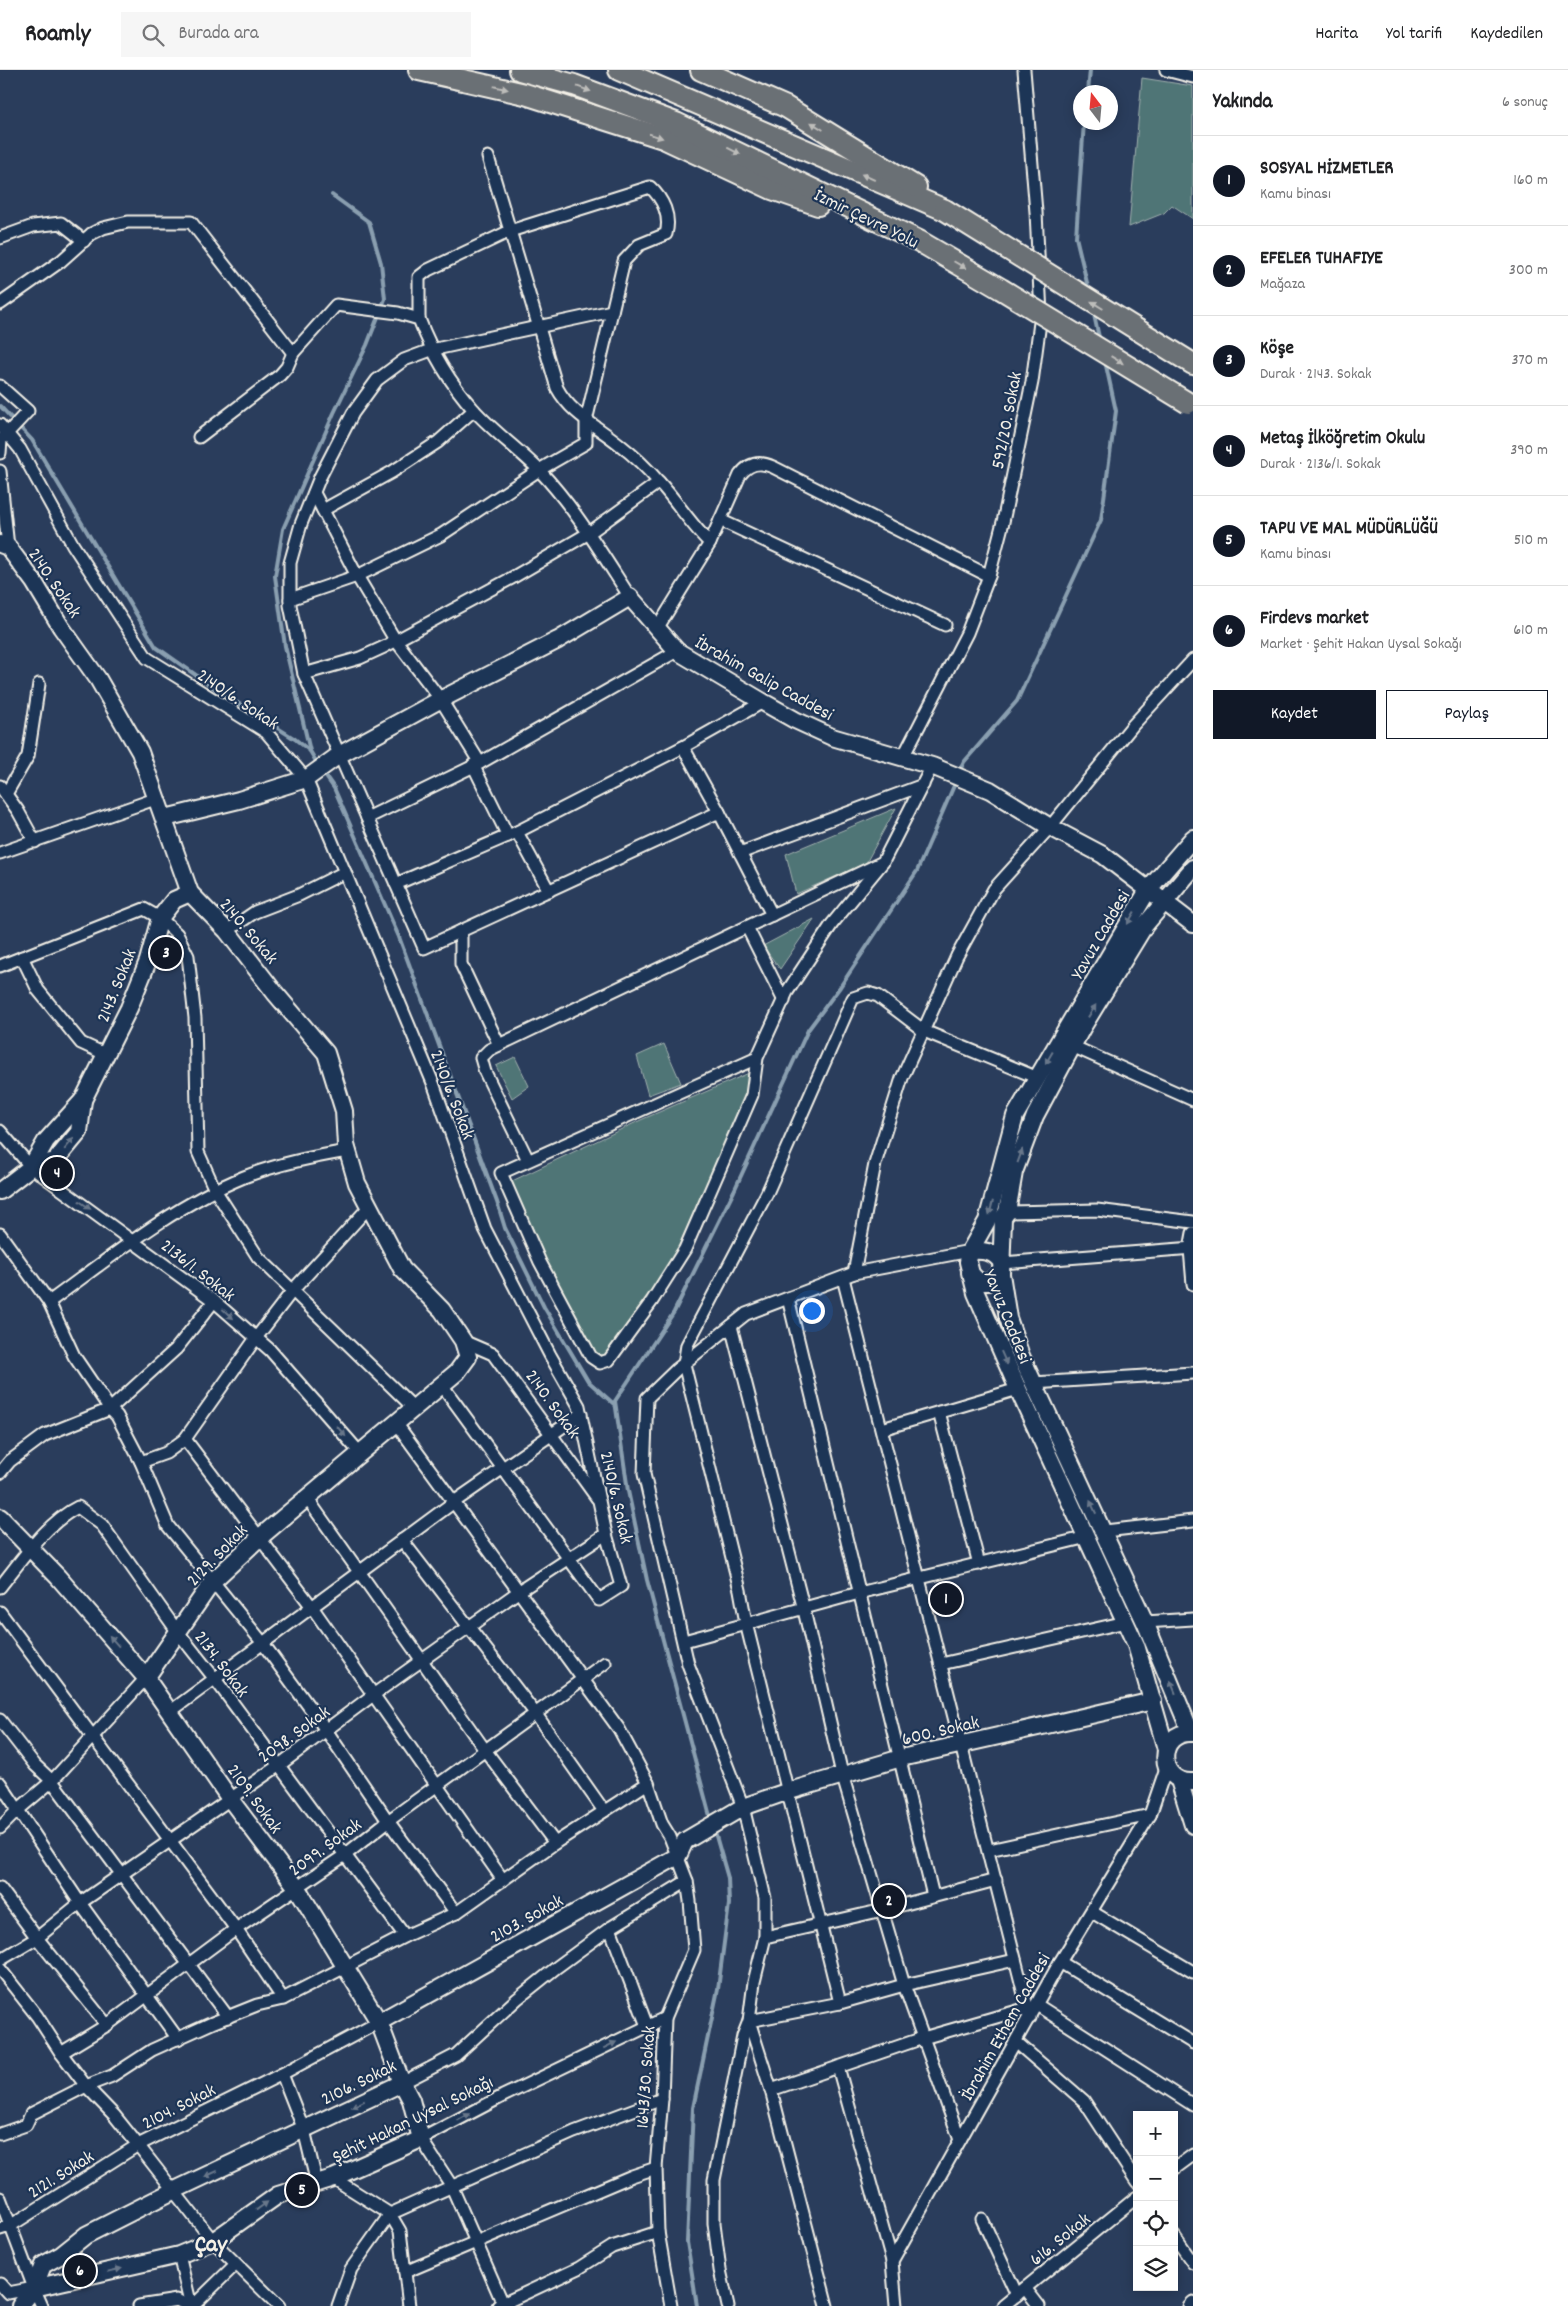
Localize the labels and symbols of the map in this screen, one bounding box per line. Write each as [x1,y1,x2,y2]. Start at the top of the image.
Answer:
one-way arrow [493,84,508,92]
one-way arrow [577,85,592,93]
north arrow [1073,85,1118,130]
one-way arrow [810,121,823,130]
one-way arrow [649,132,664,140]
one-way arrow [726,147,741,156]
one-way arrow [861,172,875,180]
street label: İzmir Çevre Yolu [809,183,922,257]
one-way arrow [952,261,967,269]
one-way arrow [1090,300,1103,309]
one-way arrow [1111,355,1124,364]
street label: 592/20. Sokak [986,369,1031,472]
street label: 2140. Sokak [20,543,87,625]
street label: İbrahim Galip Caddesi [689,631,838,730]
street label: 2140/6. Sokak [190,663,284,739]
street label: Yavuz Caddesi [1065,885,1139,986]
street label: 2140. Sokak [211,893,283,972]
one-way arrow [1127,911,1136,925]
pin: 3 [150,934,182,972]
street label: 2143. Sokak [91,945,145,1027]
one-way arrow [1087,1004,1097,1017]
street label: 2140/6. Sokak [421,1046,480,1144]
one-way arrow [1045,1052,1054,1065]
one-way arrow [64,1137,75,1150]
one-way arrow [1016,1148,1024,1163]
pin: 4 [41,1154,73,1192]
one-way arrow [79,1200,92,1210]
one-way arrow [986,1201,994,1216]
street label: 2136/1. Sokak [154,1234,240,1310]
street label: Yavuz Caddesi [975,1266,1037,1369]
your location [799,1298,825,1324]
one-way arrow [222,1308,234,1320]
one-way arrow [1001,1351,1009,1365]
street label: 2140. Sokak [517,1365,586,1445]
one-way arrow [335,1425,346,1437]
street label: 2140/6. Sokak [591,1449,638,1547]
one-way arrow [1088,1500,1096,1514]
street label: 2129. Sokak [182,1519,256,1594]
pin: 1 [930,1580,962,1618]
street label: 2134. Sokak [186,1626,254,1704]
one-way arrow [109,1635,120,1647]
one-way arrow [1169,1680,1177,1694]
street label: 2098. Sokak [253,1700,337,1771]
street label: 600. Sokak [899,1710,982,1754]
street label: 2109. Sokak [219,1760,288,1841]
street label: 2099. Sokak [284,1813,368,1885]
pin: 2 [873,1882,905,1920]
street label: 2103. Sokak [486,1889,569,1951]
street label: İbrahim Ethem Caddesi [955,1948,1059,2106]
street label: 1643/30. Sokak [630,2025,665,2129]
one-way arrow [603,2041,617,2049]
street label: 2106. Sokak [317,2054,402,2114]
street label: Şehit Hakan Uysal Sokağı [328,2070,499,2172]
street label: 2104. Sokak [138,2078,221,2138]
one-way arrow [351,2100,365,2108]
one-way arrow [457,2113,471,2121]
street label: 2121. Sokak [23,2145,100,2207]
one-way arrow [204,2170,218,2178]
pin: 5 [286,2171,318,2209]
one-way arrow [255,2201,269,2211]
street label: 616. Sokak [1025,2208,1098,2274]
district label: Çay [195,2229,228,2263]
pin: 6 [64,2252,96,2290]
one-way arrow [108,2266,123,2274]

